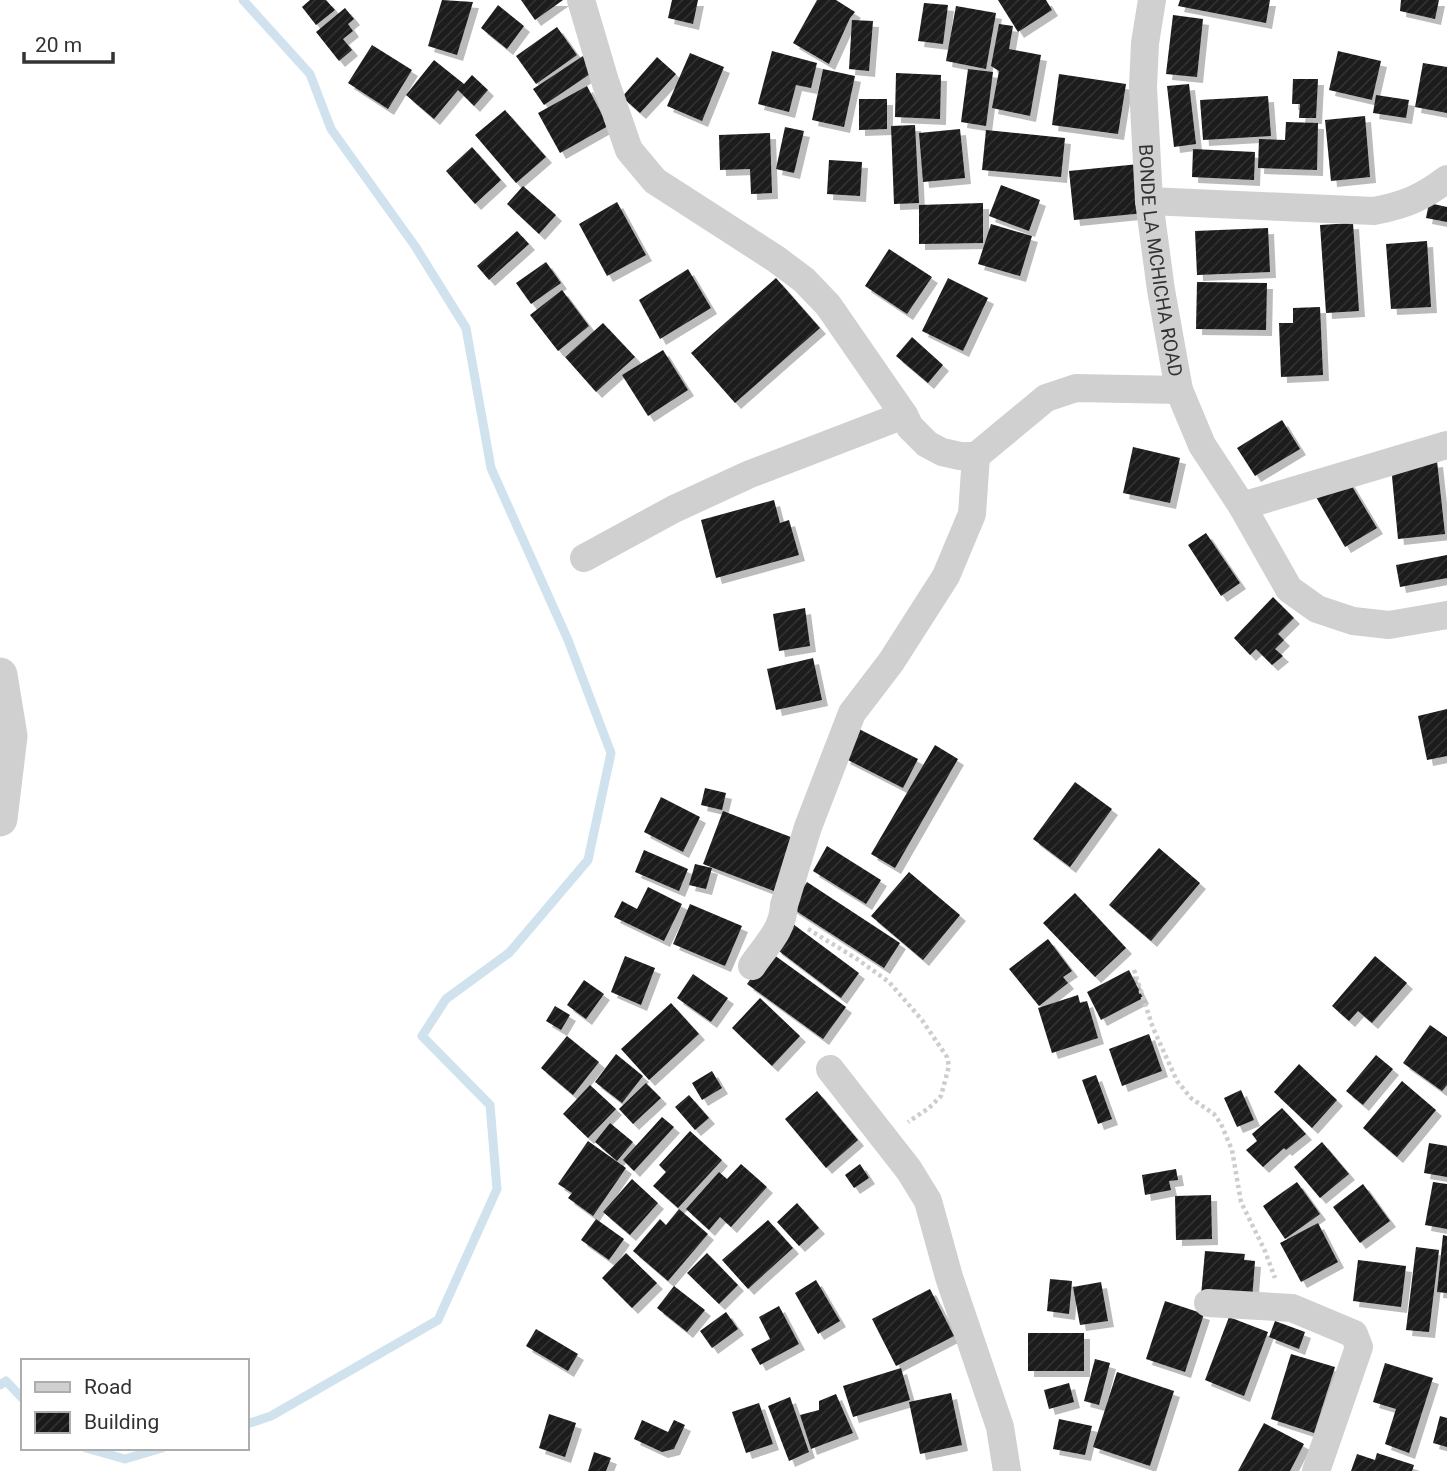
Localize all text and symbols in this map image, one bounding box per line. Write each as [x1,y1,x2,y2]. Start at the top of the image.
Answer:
scale bar [24,21,114,65]
text: 20 m [35,33,82,57]
street label: BONDE LA MCHICHA ROAD [1134,144,1187,378]
legend [21,1359,248,1450]
text: Road [84,1375,132,1399]
text: Building [84,1410,159,1434]

